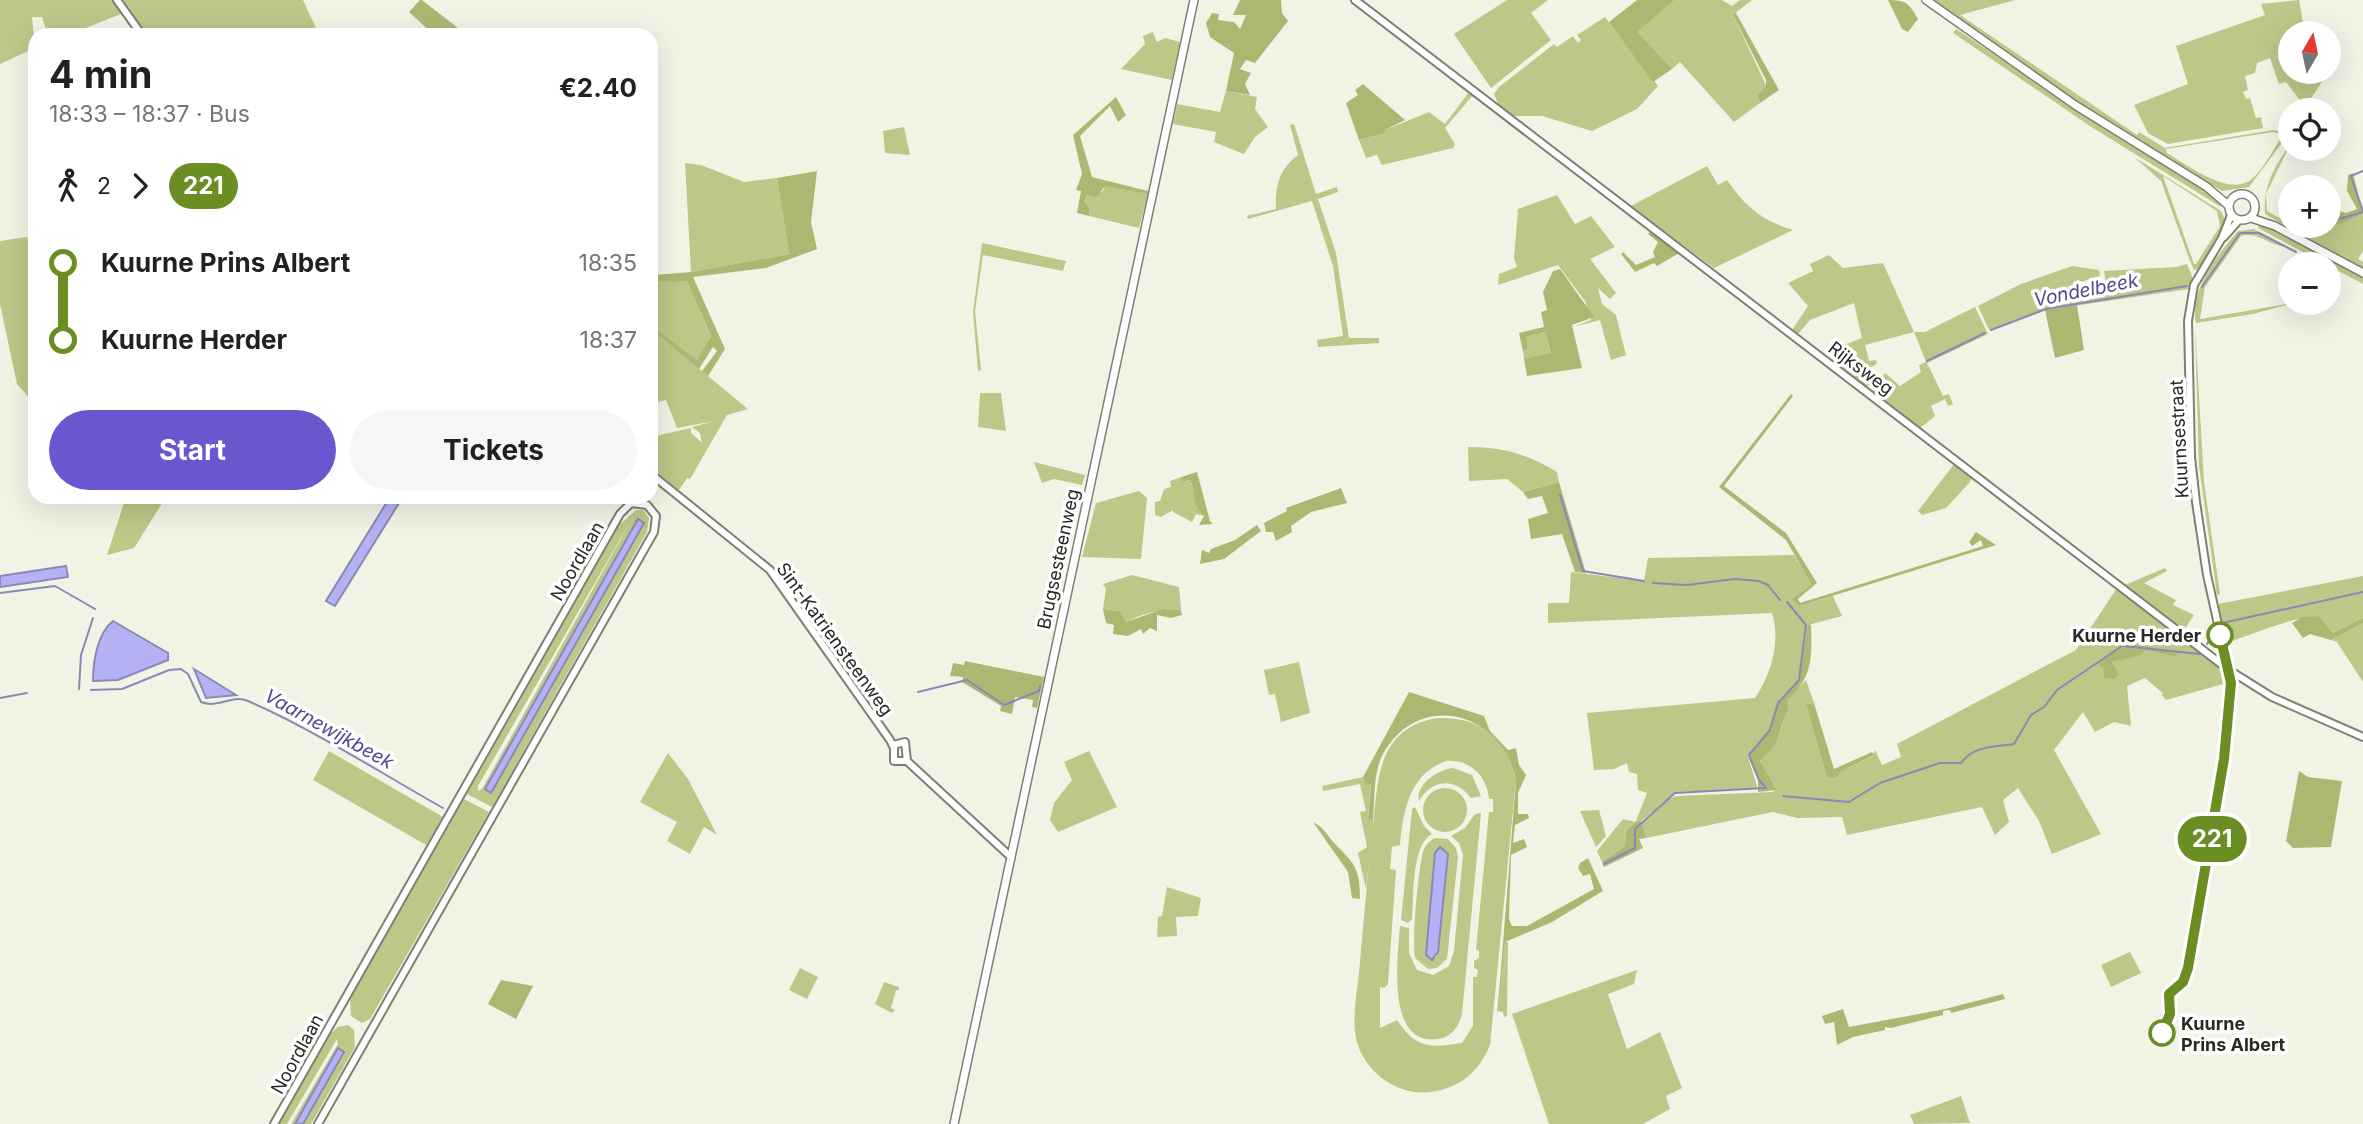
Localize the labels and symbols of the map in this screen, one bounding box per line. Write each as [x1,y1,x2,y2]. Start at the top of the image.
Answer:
north arrow [2278,21,2342,84]
water label: Vondelbeek [2032,268,2141,311]
street label: Rijksweg [1824,337,1898,399]
street label: Kuurnsestraat [2165,379,2193,499]
street label: Brugsesteenweg [1033,487,1083,631]
street label: Noordlaan [546,518,608,604]
street label: Sint-Katriensteenweg [772,558,898,720]
marker: Kuurne Herder [2207,622,2233,648]
place label: Kuurne Herder [2072,625,2201,646]
water label: Vaarnewijkbeek [260,684,398,774]
line badge: 221 [2172,816,2252,862]
street label: Noordlaan [267,1010,327,1098]
place label: Kuurne Prins Albert [2181,1013,2286,1055]
marker: Kuurne Prins Albert [2149,1020,2175,1046]

